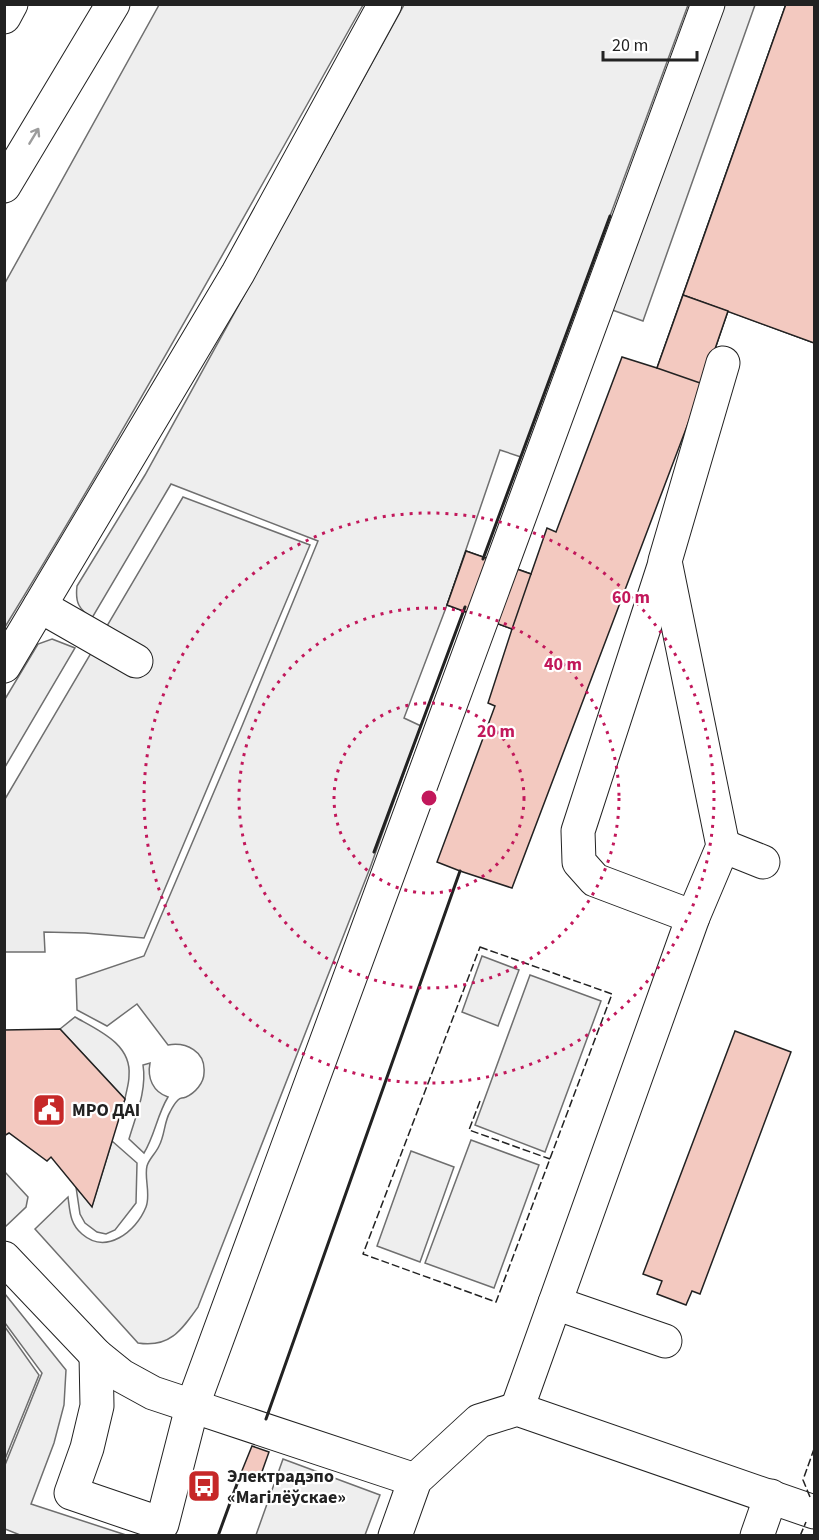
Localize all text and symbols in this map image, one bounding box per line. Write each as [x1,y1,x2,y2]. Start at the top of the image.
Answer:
scale bar [603,24,698,62]
text: 20 m [612,33,648,58]
one-way arrow [29,128,41,145]
text: 60 m [612,585,650,610]
text: 40 m [544,652,582,677]
text: 20 m [477,719,515,744]
centre of rings [419,788,439,808]
public building icon: МРО ДАІ [31,1092,67,1128]
place label: МРО ДАІ [72,1098,140,1123]
place label: Электрадэпо «Магілёўскае» [227,1464,346,1510]
bus stop icon: Электрадэпо «Магілёўскае» [186,1468,222,1504]

